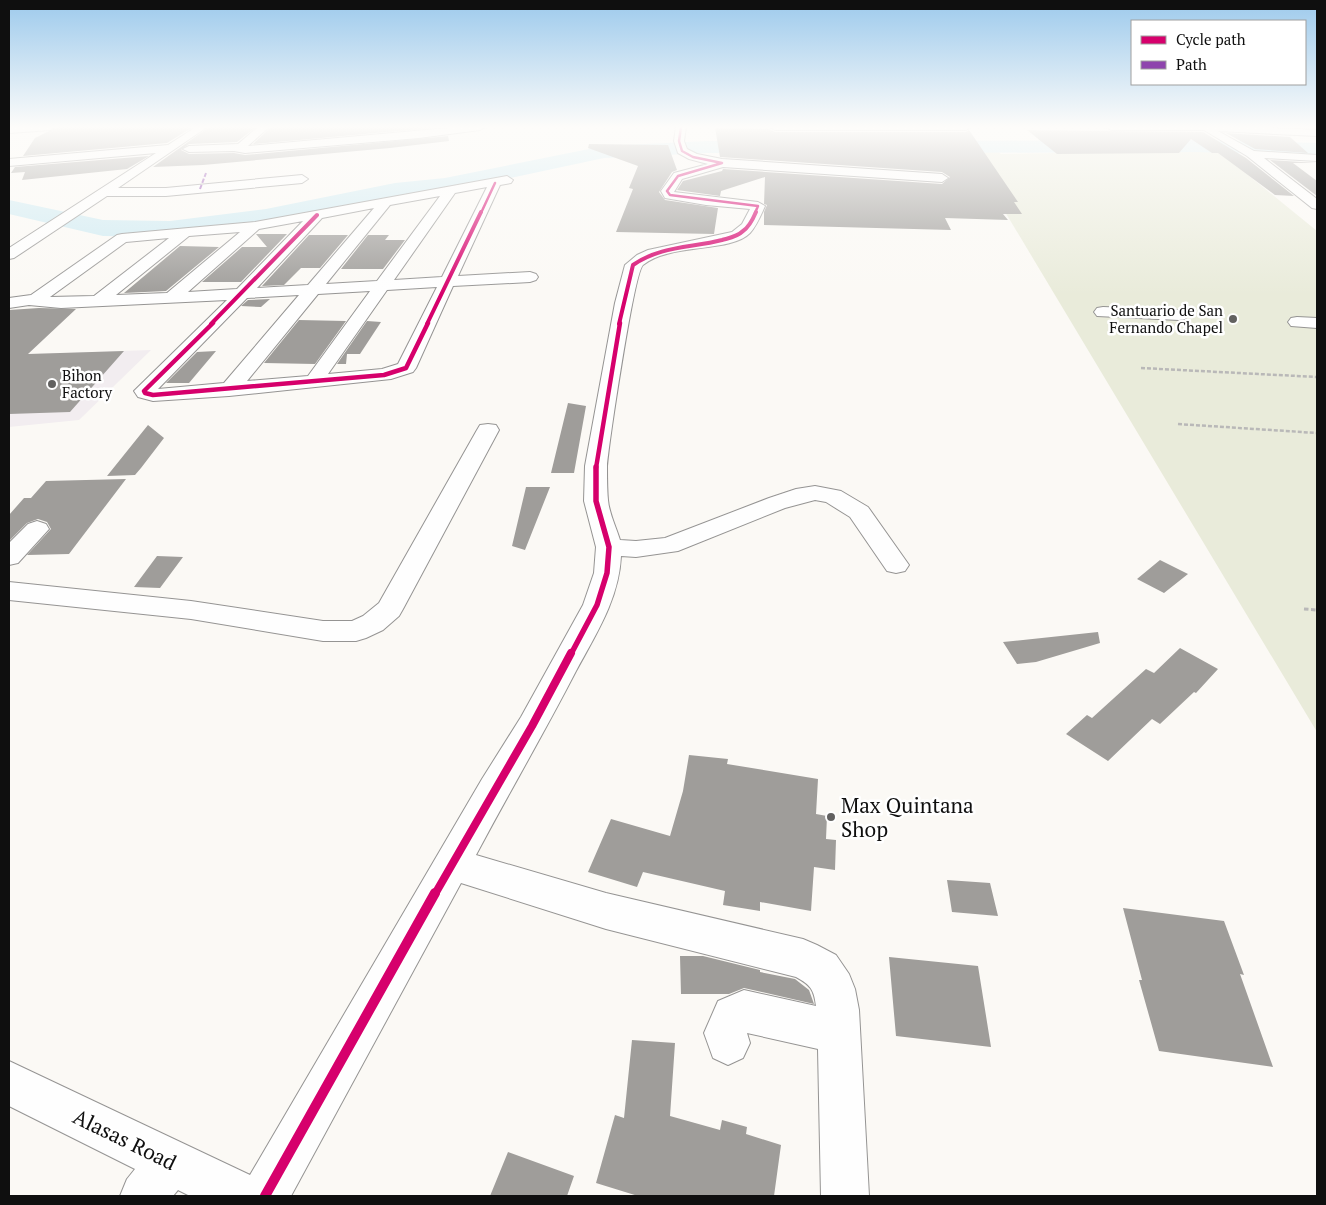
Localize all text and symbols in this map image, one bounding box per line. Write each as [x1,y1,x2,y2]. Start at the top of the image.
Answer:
legend [1131,20,1306,85]
text: Cycle path [1176,29,1246,49]
text: Path [1176,54,1207,74]
place label: Santuario de San Fernando Chapel [1109,300,1223,337]
marker: Santuario de San Fernando Chapel [1227,313,1239,325]
place label: Bihon Factory [62,365,113,402]
marker: Bihon Factory [46,378,58,390]
place label: Max Quintana Shop [841,791,974,843]
marker: Max Quintana Shop [825,811,837,823]
street label: Alasas Road [69,1102,182,1176]

